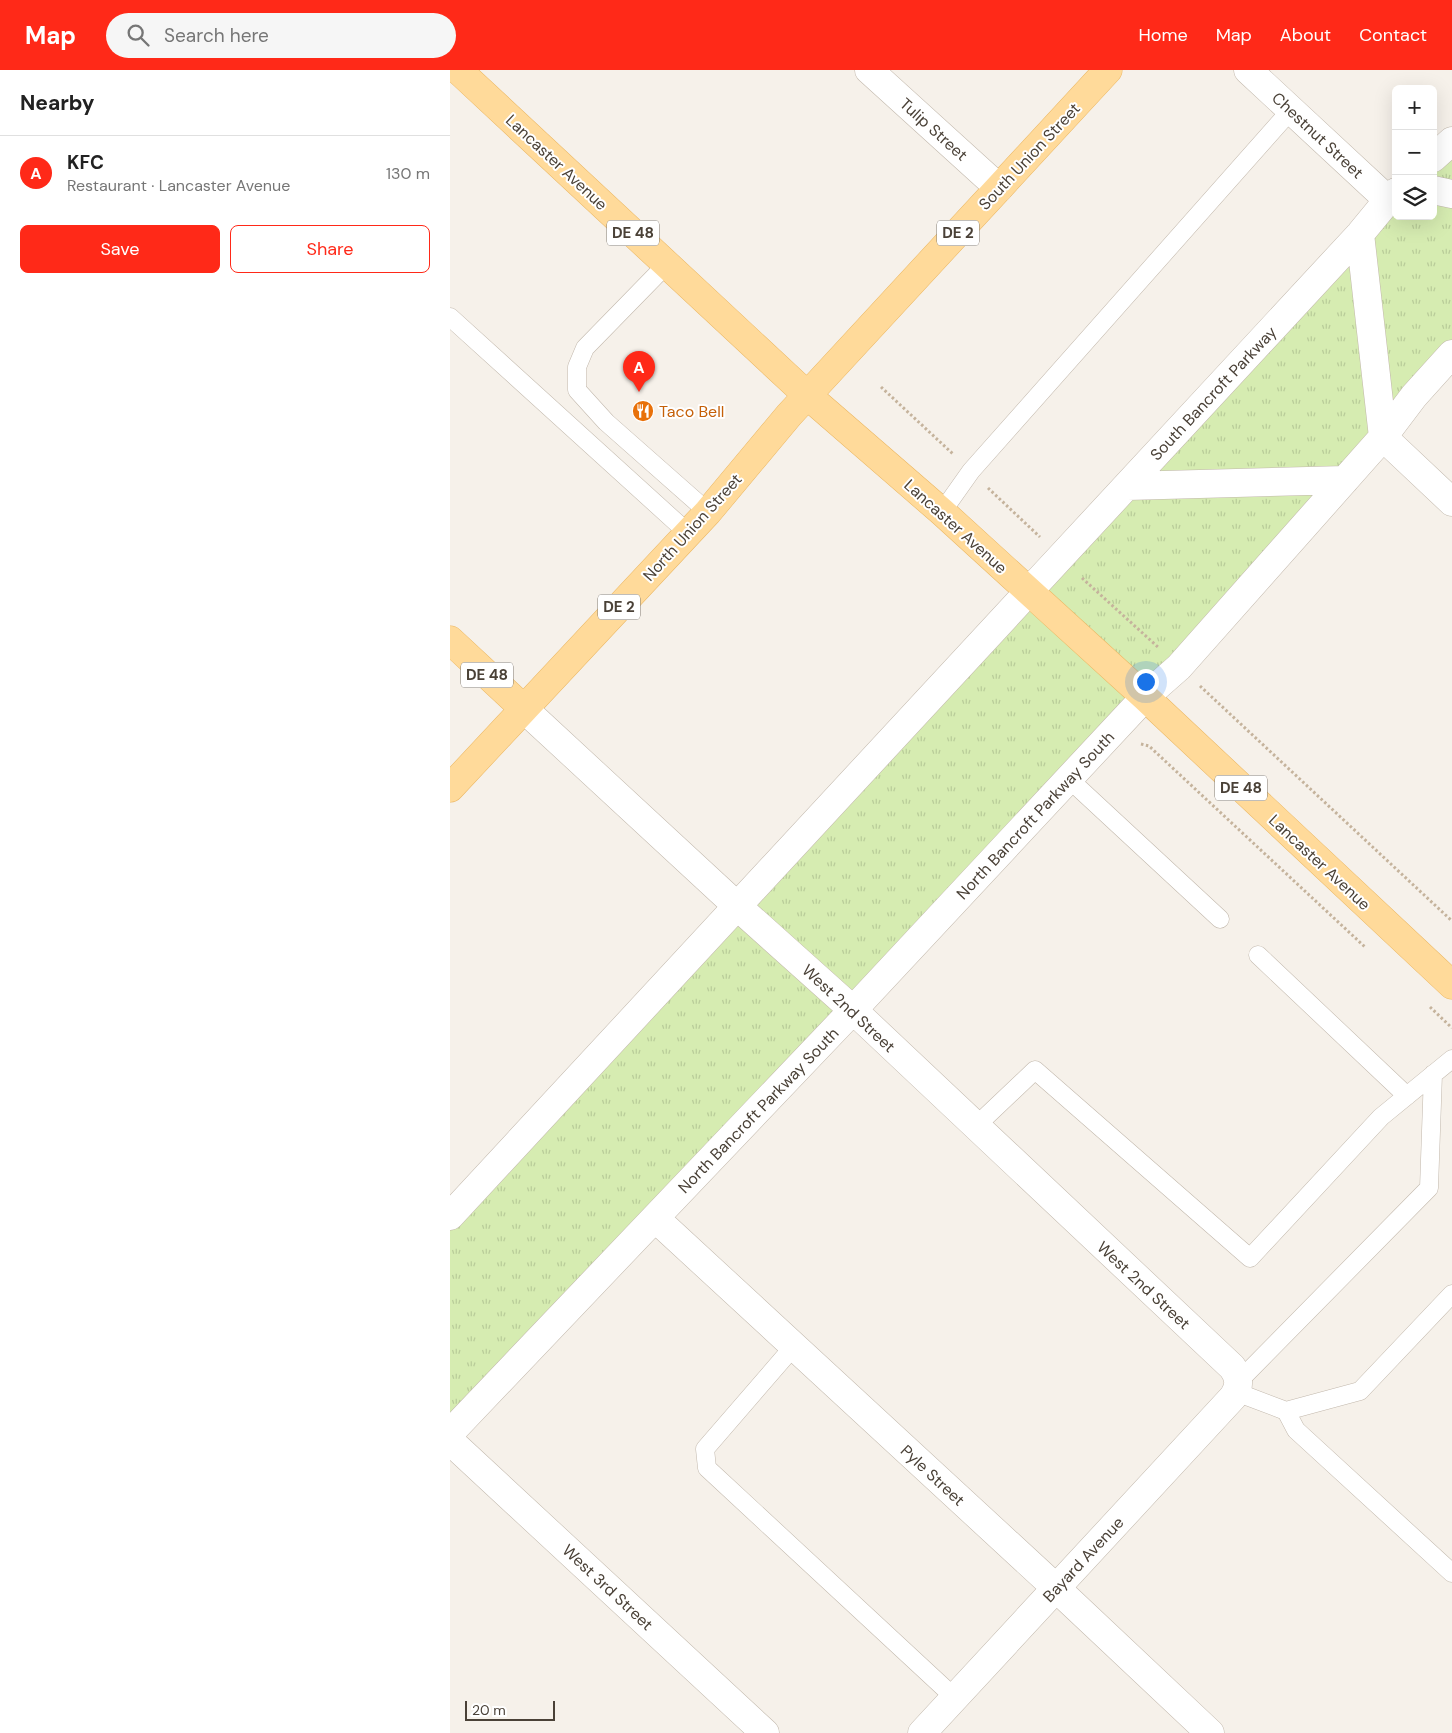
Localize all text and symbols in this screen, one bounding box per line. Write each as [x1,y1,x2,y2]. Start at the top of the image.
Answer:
search box [106,13,456,58]
text: Map [25,20,76,51]
icon: search [124,21,152,49]
text: Search here [164,23,269,48]
text: Home [1138,23,1188,47]
text: Map [1216,23,1252,47]
text: About [1280,23,1331,47]
text: Contact [1359,23,1427,47]
map controls [1392,85,1437,220]
button: + [1392,85,1437,130]
street label: Chestnut Street [1267,87,1368,183]
text: Nearby [20,89,94,117]
street label: Tulip Street [895,93,972,165]
street label: South Union Street [974,98,1085,214]
street label: Lancaster Avenue [501,110,612,215]
button: − [1392,130,1437,175]
text: KFC [67,150,104,175]
text: A [30,163,42,184]
text: 130 m [386,163,430,184]
text: Restaurant · Lancaster Avenue [67,175,290,196]
button: layers [1392,175,1437,220]
road number: DE 48 [607,220,659,246]
road number: DE 2 [937,220,979,246]
button: Save [20,225,220,273]
button: Share [230,225,430,273]
street label: South Bancroft Parkway [1146,322,1281,465]
pin: A [623,351,655,392]
restaurant icon: Taco Bell [631,399,655,423]
place label: Taco Bell [659,401,724,422]
street label: North Union Street [638,469,746,586]
street label: Lancaster Avenue [900,475,1012,578]
road number: DE 2 [598,594,640,620]
road number: DE 48 [461,662,513,688]
your location [1133,669,1159,695]
street label: North Bancroft Parkway South [952,727,1119,904]
road number: DE 48 [1215,776,1267,800]
street label: Lancaster Avenue [1264,810,1375,915]
street label: West 2nd Street [798,960,900,1057]
street label: North Bancroft Parkway South [674,1023,843,1198]
street label: West 2nd Street [1093,1237,1195,1334]
street label: Pyle Street [896,1440,969,1510]
street label: Bayard Avenue [1038,1512,1128,1607]
street label: West 3rd Street [558,1540,657,1635]
scale bar [465,1698,555,1721]
text: 20 m [472,1701,506,1719]

